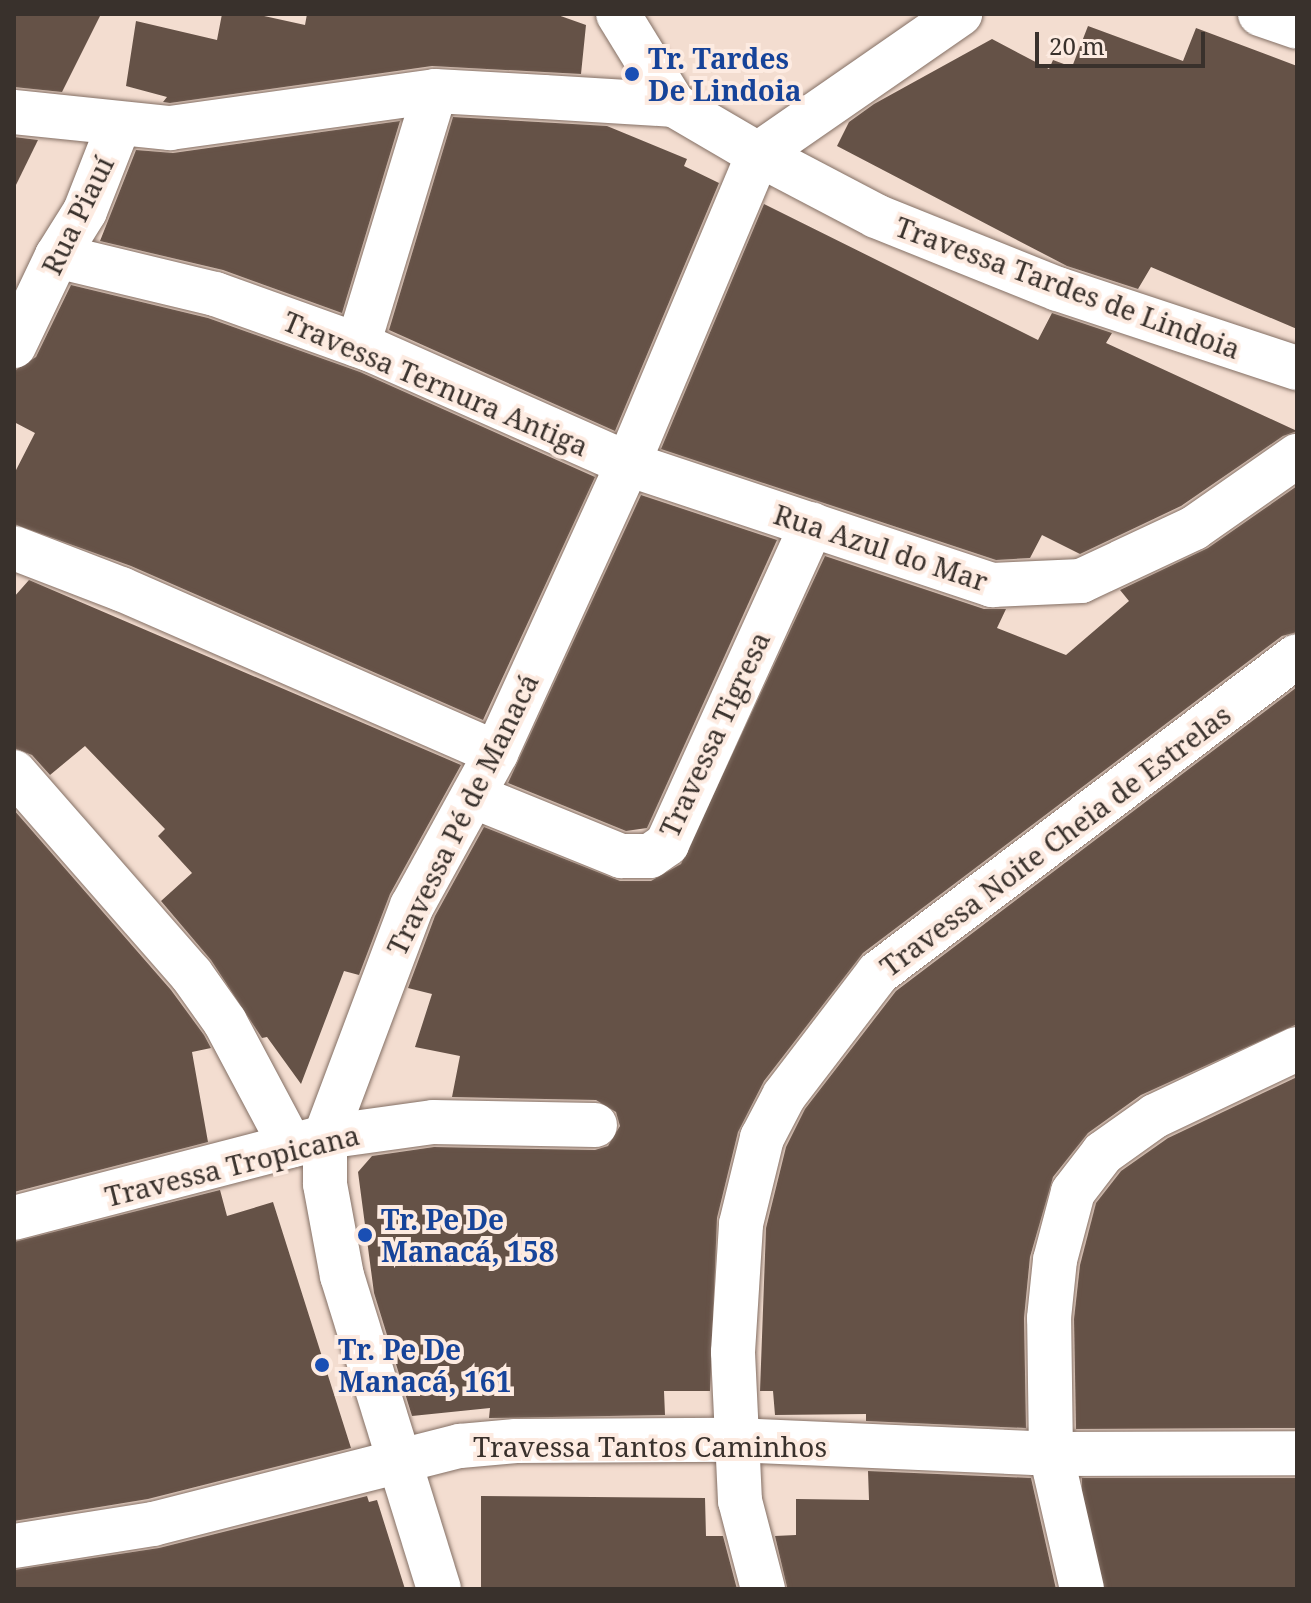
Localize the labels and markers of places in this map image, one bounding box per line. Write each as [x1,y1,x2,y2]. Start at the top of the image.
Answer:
place label: Tr. Tardes De Lindoia [648,41,802,107]
marker: Tr. Tardes De Lindoia [623,65,641,83]
place label: Tr. Pe De Manacá, 158 [381,1202,554,1268]
marker: Tr. Pe De Manacá, 158 [356,1226,374,1244]
place label: Tr. Pe De Manacá, 161 [338,1332,511,1398]
marker: Tr. Pe De Manacá, 161 [313,1356,331,1374]

